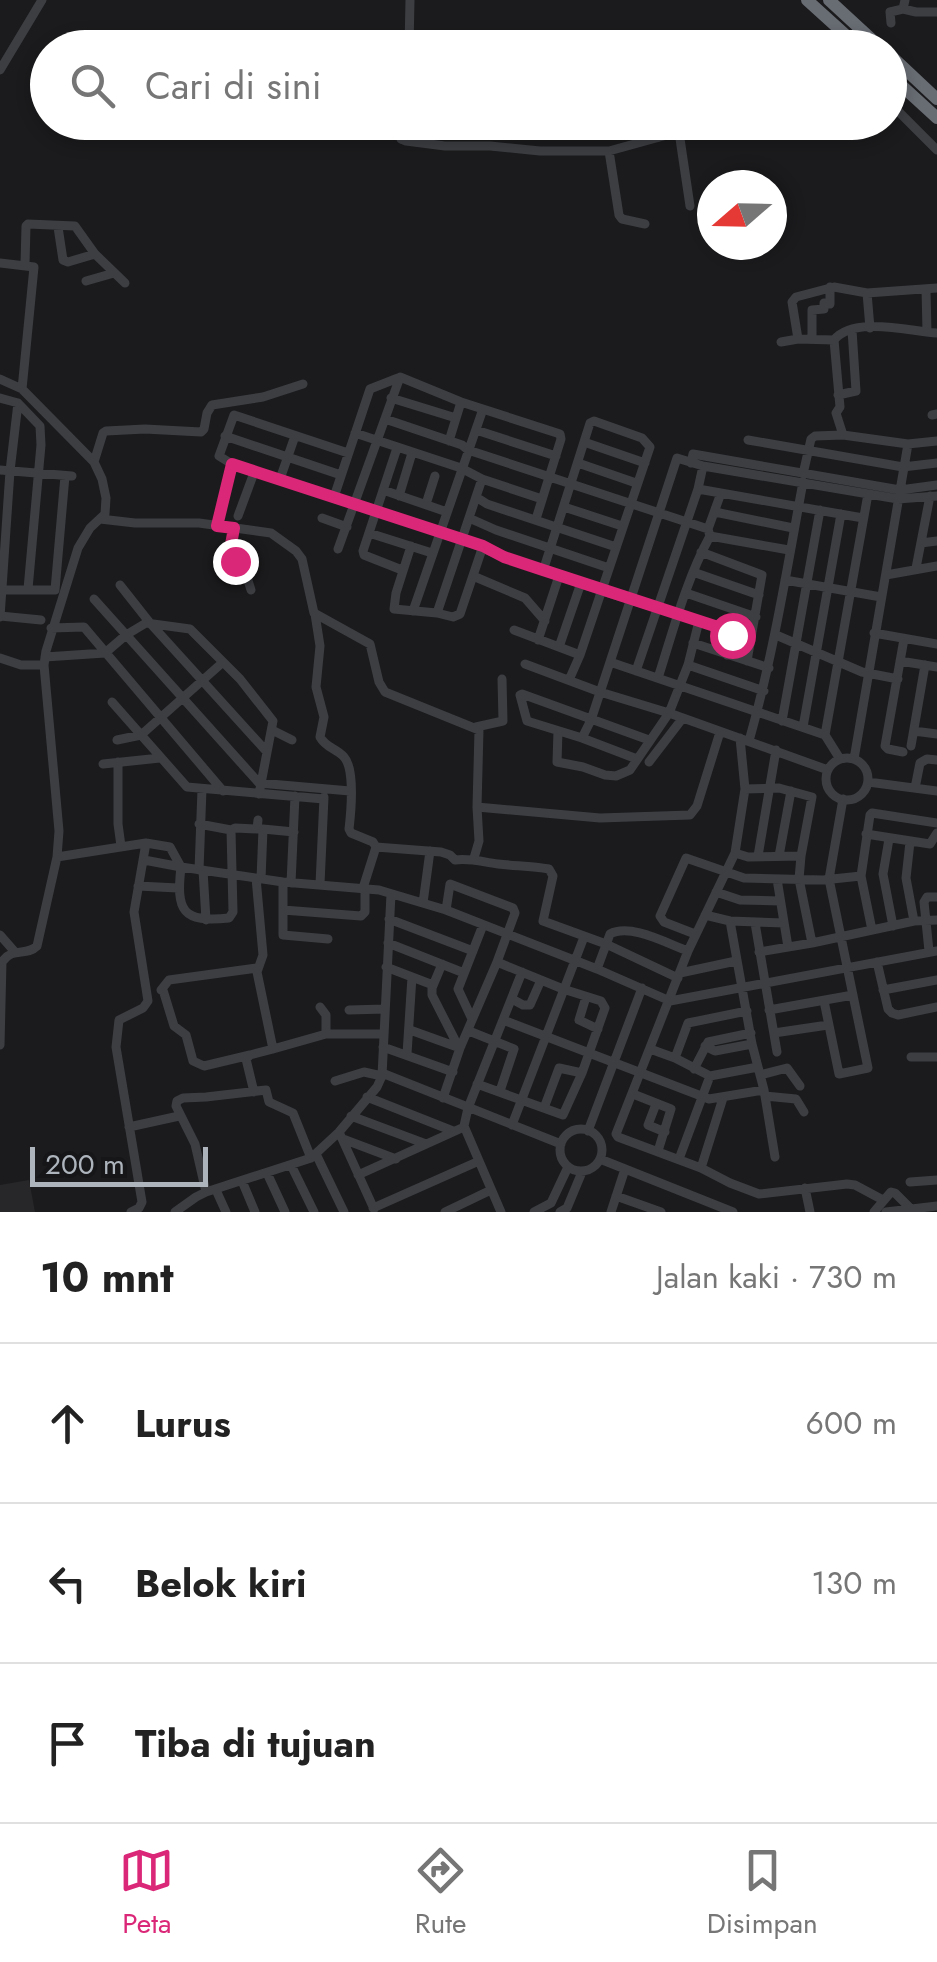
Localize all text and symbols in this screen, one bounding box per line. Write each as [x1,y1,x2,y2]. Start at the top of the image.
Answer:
search box [30,30,907,140]
icon: search [65,58,120,113]
text: Cari di sini [145,58,322,113]
north arrow [697,170,787,260]
route end [213,539,259,585]
route start [710,613,756,659]
scale bar [30,1142,208,1186]
text: 200 m [45,1144,125,1185]
text: 10 mnt [40,1247,174,1308]
text: Jalan kaki · 730 m [656,1254,897,1300]
icon: ahead [40,1396,95,1451]
text: Lurus [135,1396,231,1451]
text: 600 m [806,1400,897,1446]
icon: left [40,1556,95,1611]
text: Belok kiri [135,1556,307,1611]
text: 130 m [811,1560,897,1606]
icon: arrive [40,1716,95,1771]
text: Tiba di tujuan [135,1716,376,1771]
tab: Peta [119,1843,174,1944]
tab: Rute [413,1843,468,1944]
tab: Disimpan [707,1843,818,1944]

